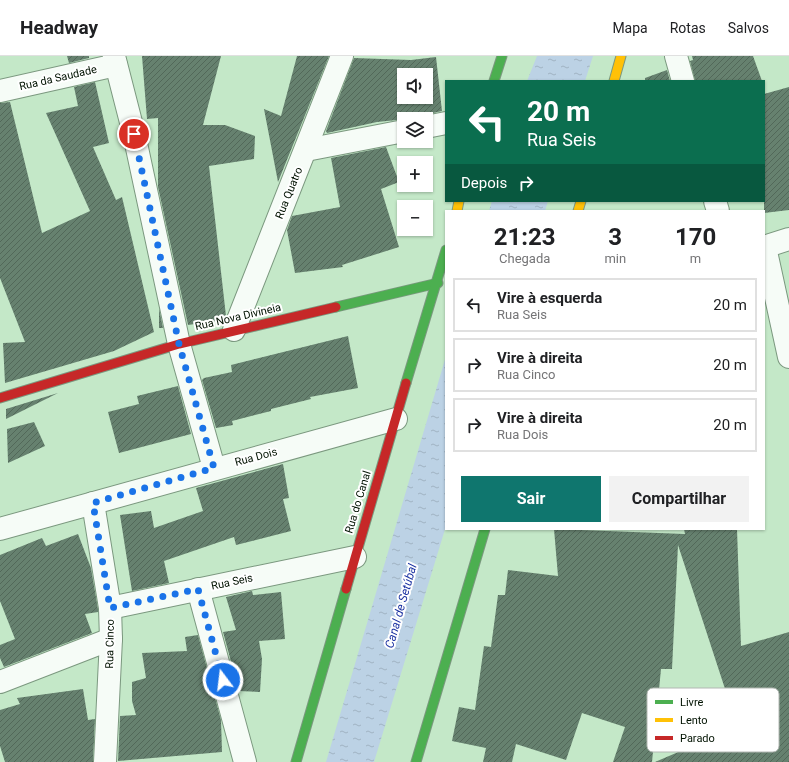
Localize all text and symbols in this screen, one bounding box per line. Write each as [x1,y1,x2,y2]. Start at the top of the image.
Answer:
text: Headway [20,16,98,39]
text: Mapa [612,20,648,36]
text: Rotas [670,20,706,36]
text: Salvos [728,20,769,36]
street label: Rua da Saudade [18,63,98,93]
map controls [397,68,433,236]
button: sound [397,68,433,104]
text: 20 m [527,95,590,128]
icon: left [461,96,513,148]
button: layers [397,112,433,148]
pin [117,117,151,151]
icon: arrive [123,123,145,145]
text: Rua Seis [527,129,596,150]
button: + [397,156,433,192]
street label: Rua Quatro [273,165,305,221]
icon: right [515,172,537,194]
text: Depois [461,174,507,192]
button: − [397,200,433,236]
text: 21:23 [494,223,556,251]
text: 3 [608,223,622,251]
text: 170 [675,223,716,251]
text: Chegada [499,251,550,266]
text: min [604,251,626,266]
text: m [690,251,701,266]
text: Vire à esquerda [497,289,602,307]
icon: left [463,294,485,316]
text: 20 m [713,296,747,314]
street label: Rua Nova Divineia [194,301,282,333]
text: Rua Seis [497,307,547,322]
text: Vire à direita [497,349,583,367]
icon: right [463,354,485,376]
text: 20 m [713,356,747,374]
text: Rua Cinco [497,367,556,382]
text: Vire à direita [497,409,583,427]
icon: right [463,414,485,436]
text: 20 m [713,416,747,434]
text: Rua Dois [497,427,548,442]
street label: Rua Dois [233,445,279,469]
street label: Rua do Canal [342,469,374,535]
button: Sair [461,476,601,522]
button: Compartilhar [609,476,749,522]
water label: Canal de Setúbal [382,562,420,650]
street label: Rua Seis [210,571,254,593]
street label: Rua Cinco [103,619,117,669]
position arrow [202,659,244,701]
legend [647,688,779,752]
text: Livre [680,696,704,709]
text: Lento [680,714,708,727]
text: Parado [680,732,715,745]

